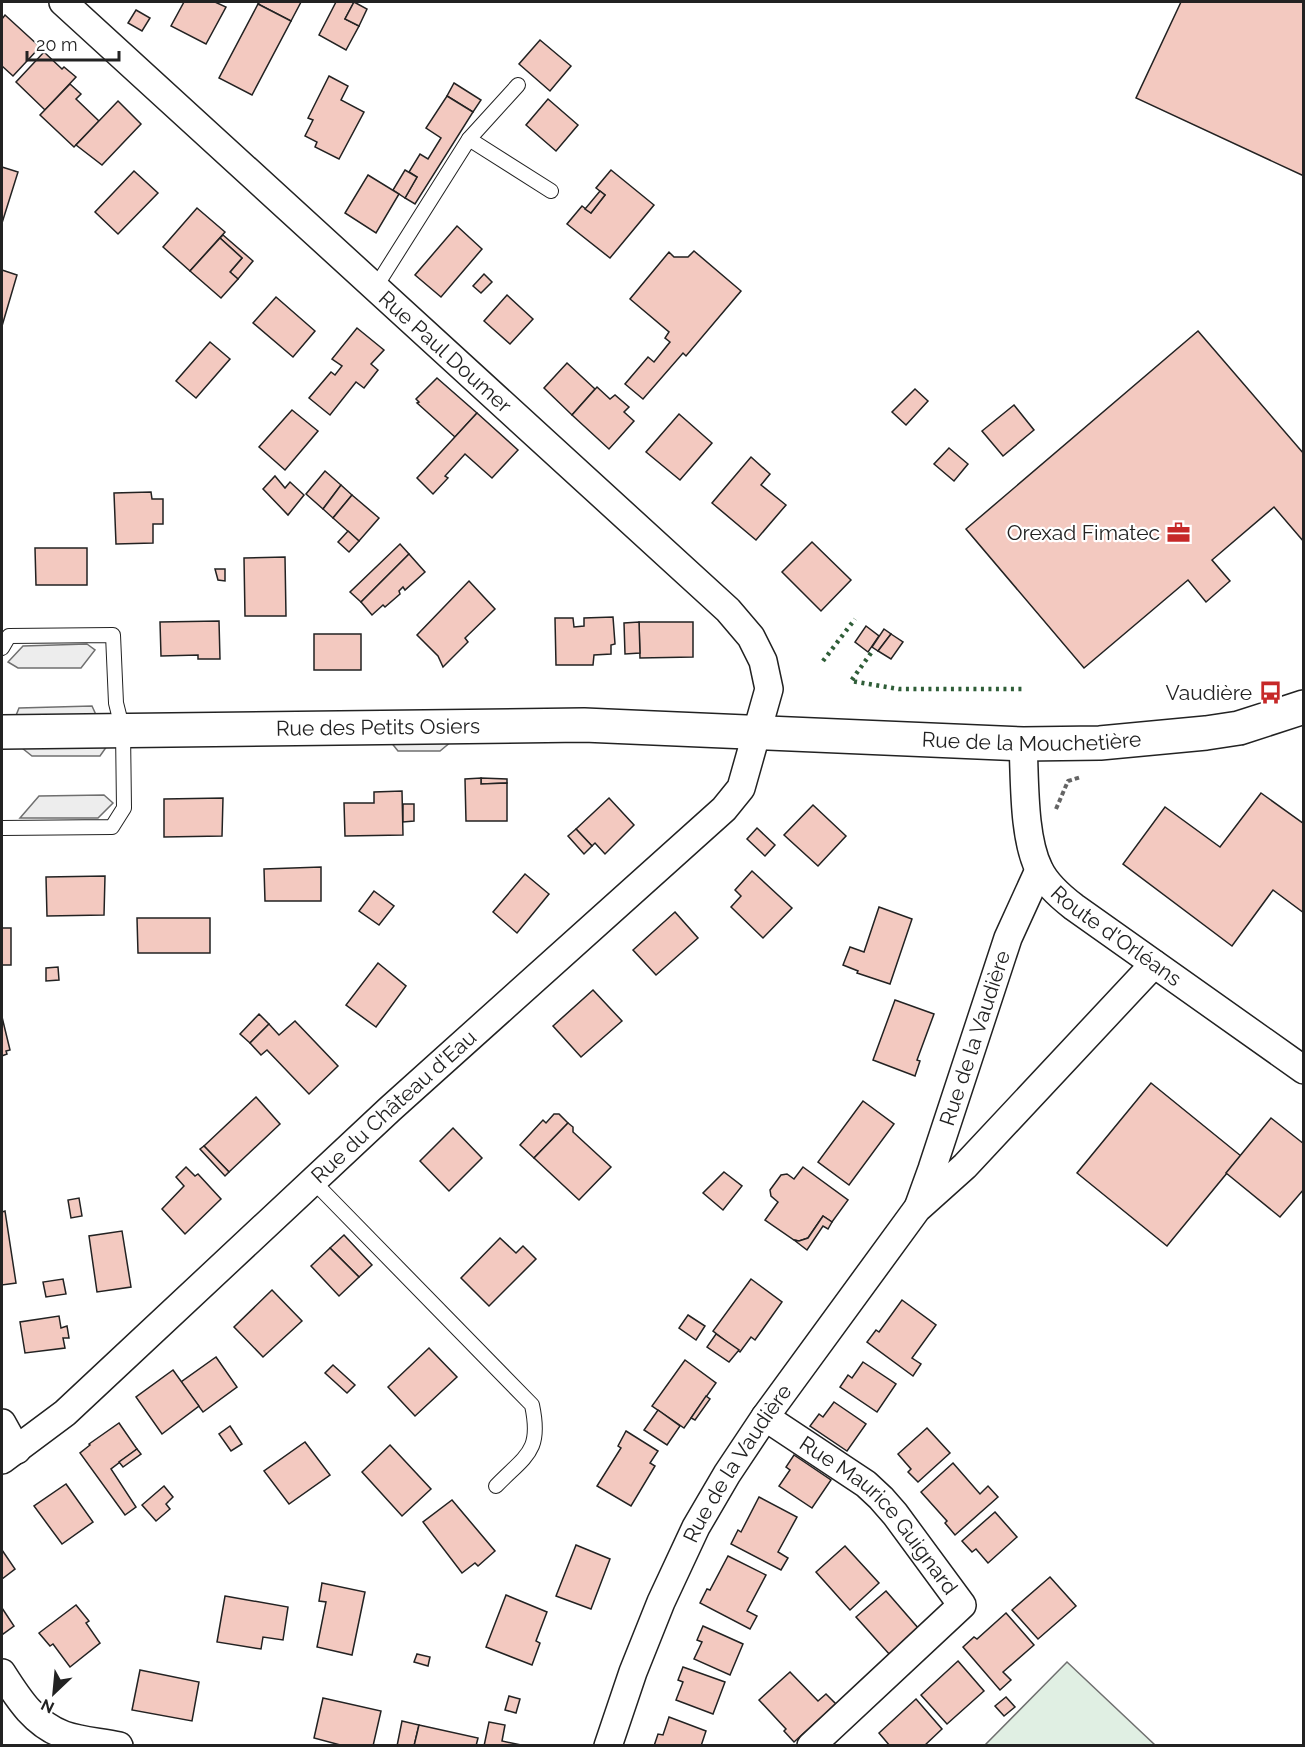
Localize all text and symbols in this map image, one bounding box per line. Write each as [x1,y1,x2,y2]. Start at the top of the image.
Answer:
scale bar [27,24,118,62]
text: 20 m [36,34,78,55]
street label: Rue Paul Doumer [374,285,517,418]
place label: Orexad Fimatec [1007,520,1160,545]
office icon: Orexad Fimatec [1165,520,1191,546]
place label: Vaudière [1166,680,1252,705]
bus stop icon: Vaudière [1257,680,1283,706]
street label: Rue des Petits Osiers [276,713,480,741]
street label: Rue de la Mouchetière [921,726,1142,756]
street label: Route d'Orléans [1046,880,1186,991]
street label: Rue de la Vaudière [934,947,1015,1129]
street label: Rue du Château d'Eau [306,1025,481,1188]
street label: Rue de la Vaudière [678,1379,797,1546]
street label: Rue Maurice Guignard [795,1430,963,1599]
north arrow [24,1663,84,1723]
text: N [38,1695,57,1717]

